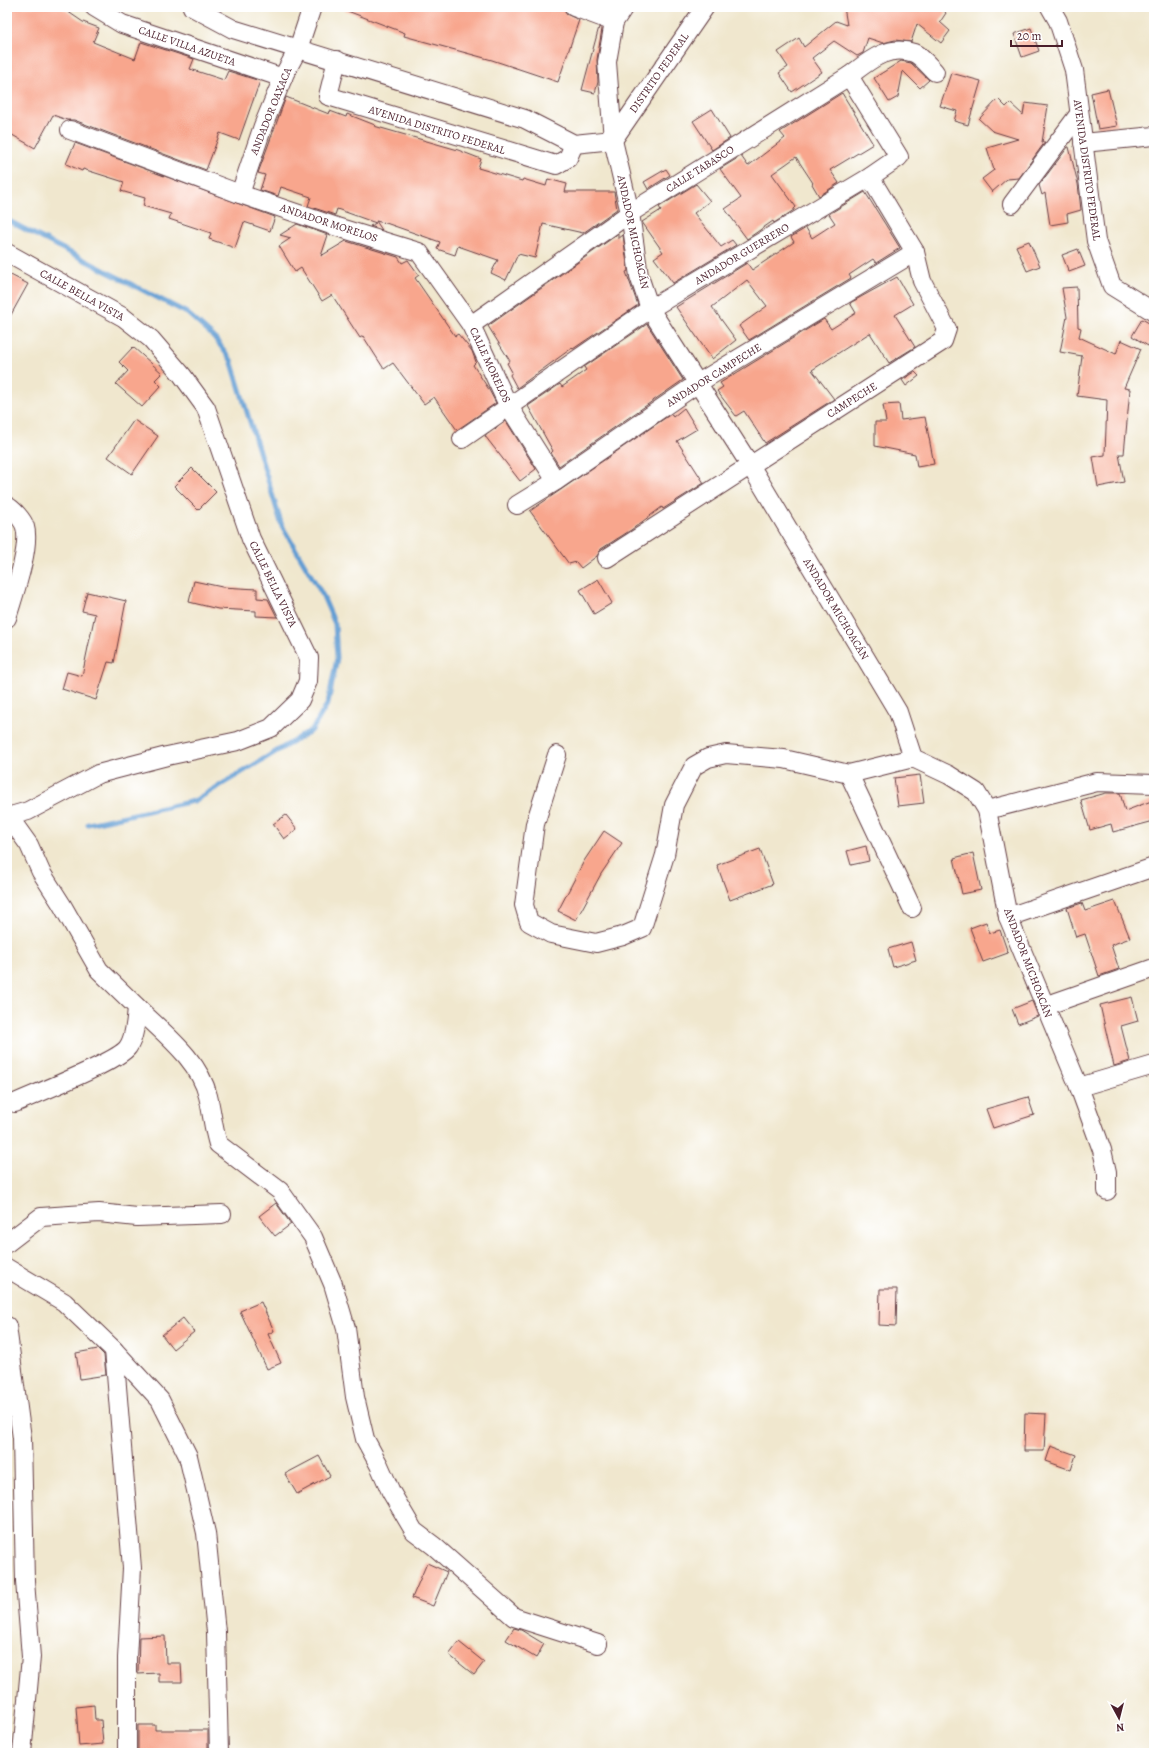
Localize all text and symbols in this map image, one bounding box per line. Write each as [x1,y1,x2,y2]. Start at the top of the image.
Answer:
street label: CALLE VILLA AZUETA [136,22,238,70]
scale bar [1011,22,1062,48]
text: 20 m [1017,28,1041,44]
street label: DISTRITO FEDERAL [626,30,693,116]
street label: ANDADOR OAXACA [246,65,296,158]
street label: AVENIDA DISTRITO FEDERAL [1070,98,1104,242]
street label: AVENIDA DISTRITO FEDERAL [366,102,508,158]
street label: CALLE TABASCO [663,142,737,196]
street label: ANDADOR MICHOACÁN [613,173,652,290]
street label: ANDADOR MORELOS [277,200,380,246]
street label: ANDADOR GUERRERO [691,220,793,289]
street label: CALLE BELLA VISTA [37,266,127,325]
street label: CALLE MORELOS [466,325,514,405]
street label: ANDADOR CAMPECHE [663,340,764,411]
street label: CAMPECHE [824,379,880,421]
street label: CALLE BELLA VISTA [246,538,301,630]
street label: ANDADOR MICHOACÁN [799,555,872,663]
street label: ANDADOR MICHOACÁN [1000,905,1056,1020]
north arrow [1099,1698,1139,1738]
text: N [1115,1719,1125,1735]

